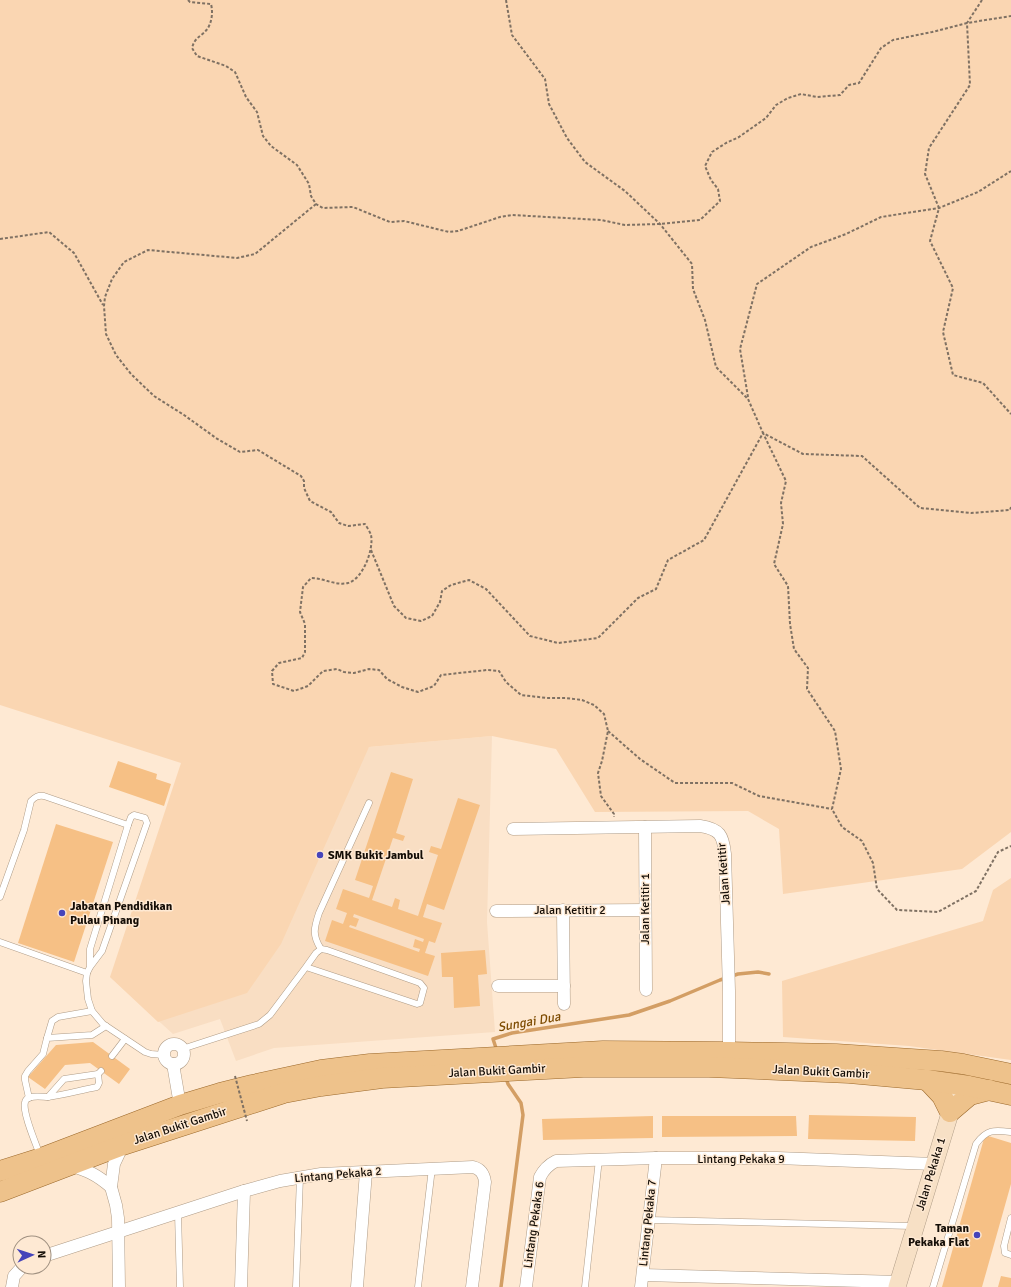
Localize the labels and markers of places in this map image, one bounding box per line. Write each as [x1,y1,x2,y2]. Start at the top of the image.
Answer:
place label: SMK Bukit Jambul [328,848,424,863]
marker: SMK Bukit Jambul [315,850,325,860]
place label: Jabatan Pendidikan Pulau Pinang [70,899,173,928]
marker: Jabatan Pendidikan Pulau Pinang [57,908,67,918]
place label: Taman Pekaka Flat [908,1221,969,1250]
marker: Taman Pekaka Flat [972,1230,982,1240]

